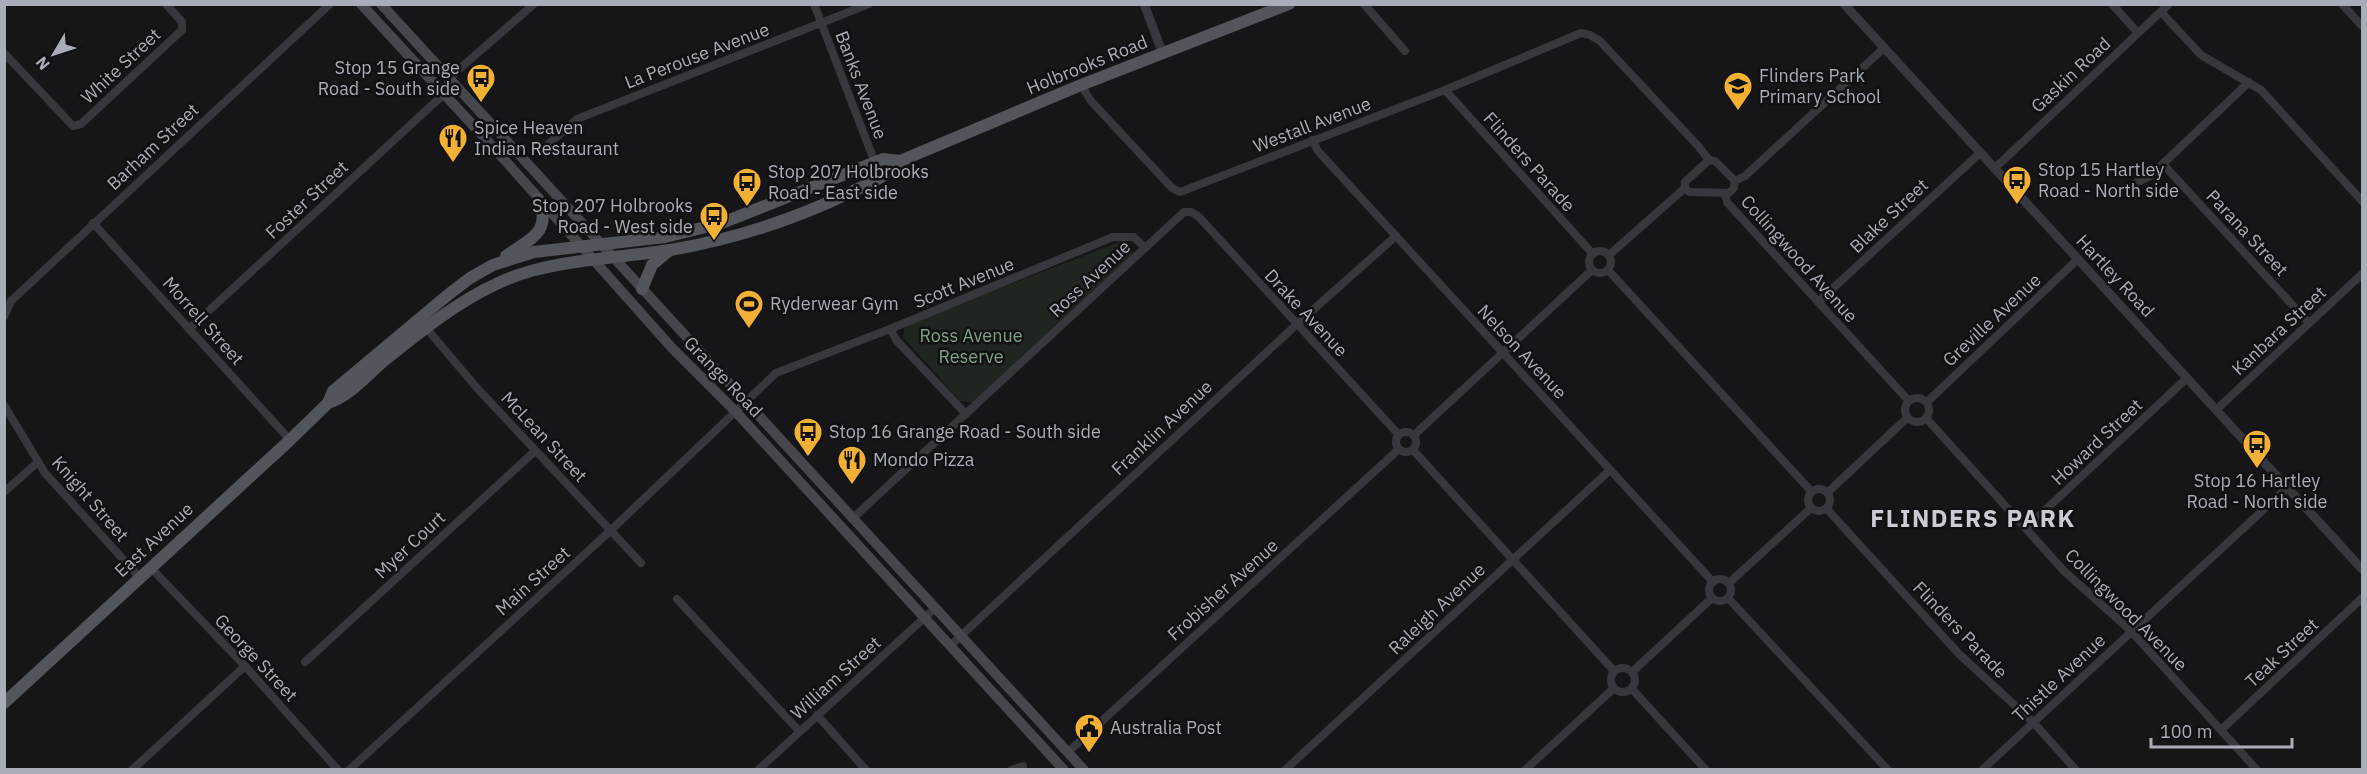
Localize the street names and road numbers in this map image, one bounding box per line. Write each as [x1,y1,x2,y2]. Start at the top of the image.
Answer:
street label: La Perouse Avenue [621,17,773,94]
street label: White Street [76,23,165,108]
street label: Banks Avenue [830,27,893,142]
street label: Holbrooks Road [1023,30,1151,99]
street label: Gaskin Road [2026,32,2115,117]
street label: Westall Avenue [1250,91,1374,158]
street label: Barham Street [102,98,203,195]
street label: Flinders Parade [1479,107,1580,216]
street label: Foster Street [261,156,353,244]
street label: Blake Street [1845,173,1933,258]
street label: Parana Street [2201,185,2293,281]
street label: Collingwood Avenue [1736,190,1863,327]
street label: Hartley Road [2071,230,2159,322]
street label: Ross Avenue [1044,235,1135,322]
street label: Scott Avenue [910,252,1018,313]
street label: Drake Avenue [1260,264,1353,361]
street label: Greville Avenue [1938,268,2046,371]
street label: Morrell Street [158,272,249,370]
street label: Kanbara Street [2227,281,2331,380]
street label: Nelson Avenue [1473,300,1572,404]
street label: Grange Road [679,331,768,422]
street label: Franklin Avenue [1106,375,1217,480]
street label: McLean Street [496,386,592,487]
street label: Howard Street [2046,393,2147,490]
street label: Knight Street [47,451,134,546]
street label: East Avenue [109,497,198,582]
street label: Myer Court [369,506,450,583]
street label: Frobisher Avenue [1163,534,1283,645]
street label: Main Street [491,541,575,620]
street label: Collingwood Avenue [2060,544,2193,676]
street label: Raleigh Avenue [1383,558,1490,659]
street label: Flinders Parade [1908,576,2013,683]
street label: George Street [210,609,303,706]
street label: Teak Street [2240,613,2323,692]
street label: Thistle Avenue [2007,629,2110,727]
street label: William Street [786,631,886,724]

